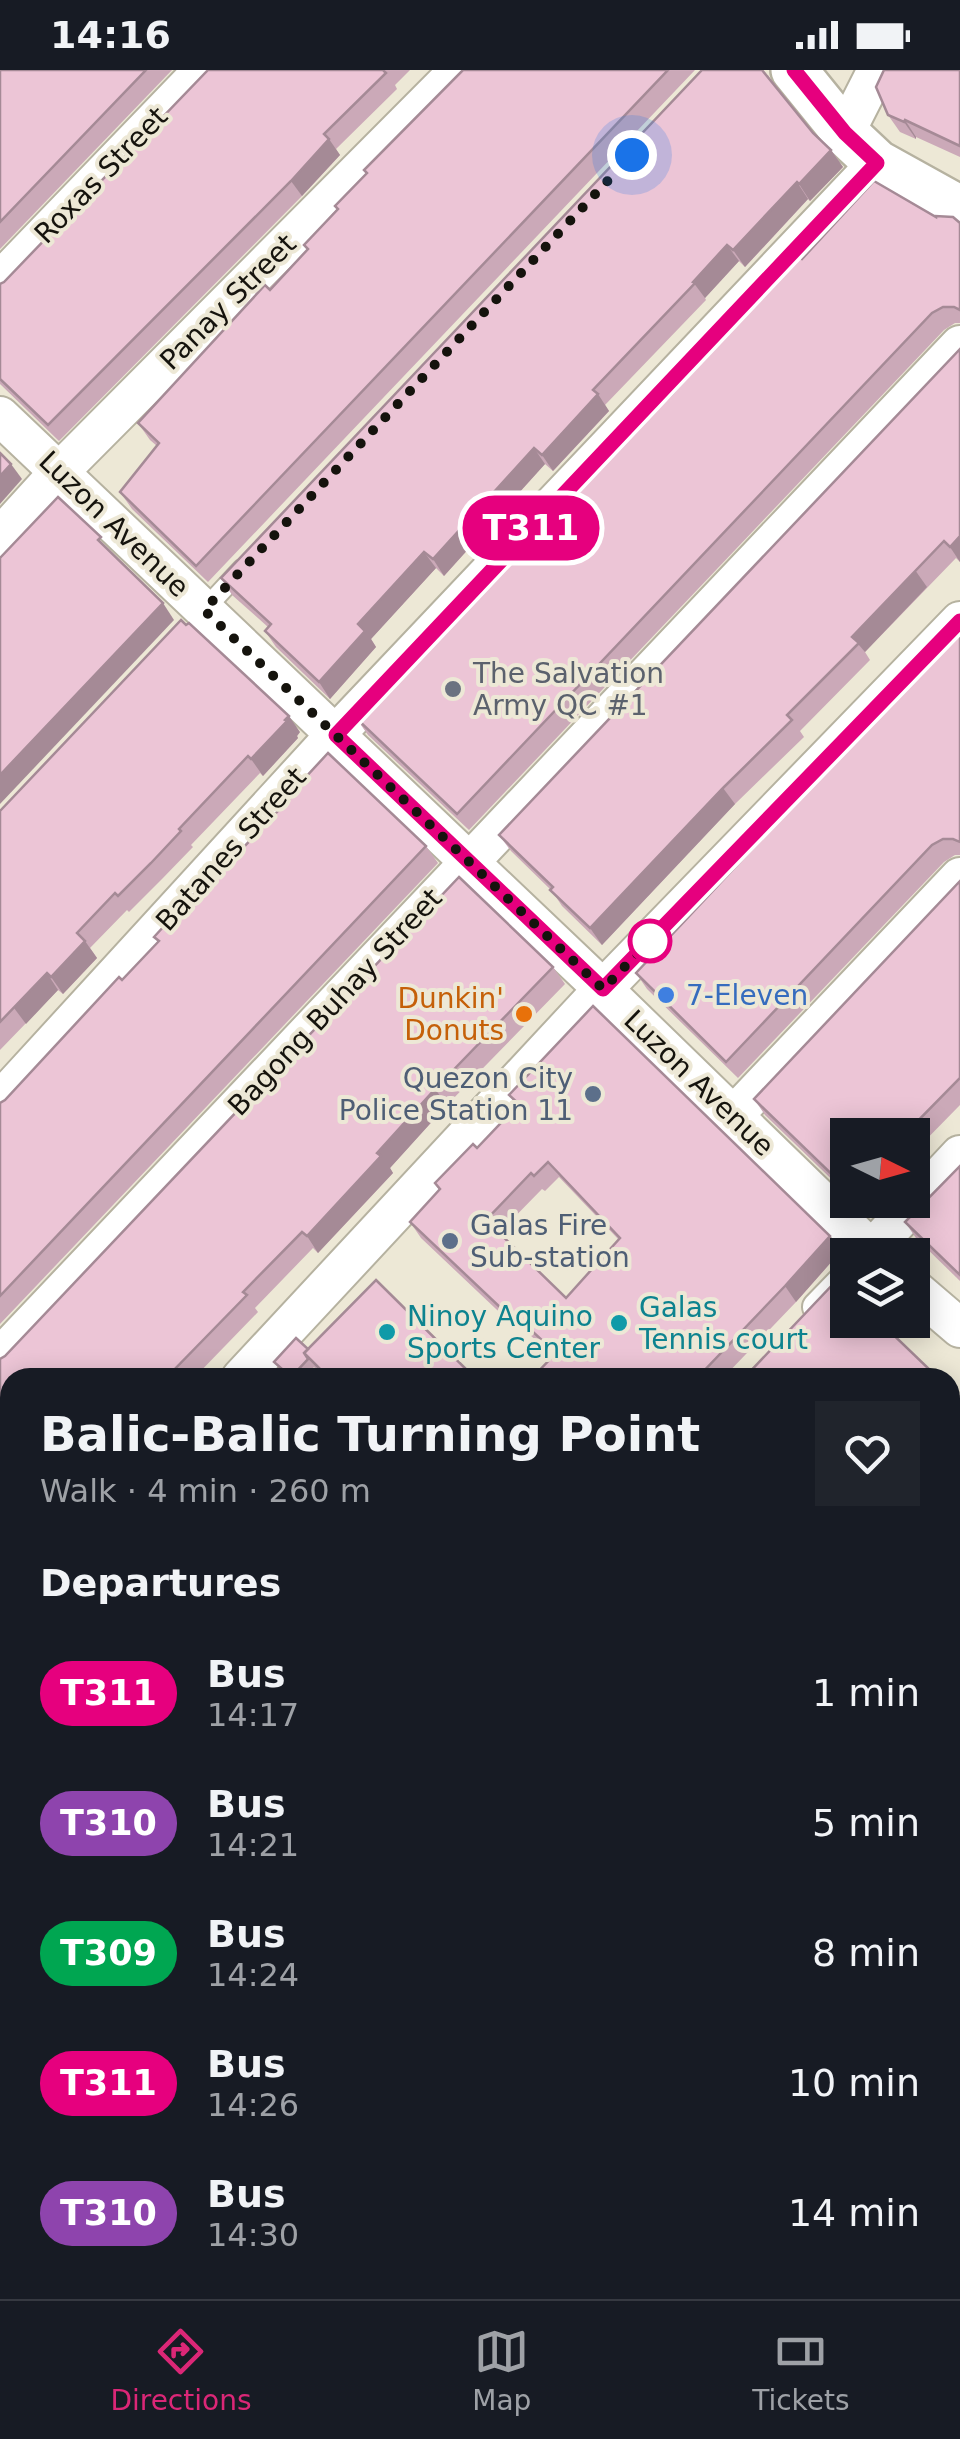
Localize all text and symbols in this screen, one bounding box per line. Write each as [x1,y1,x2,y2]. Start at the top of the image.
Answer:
text: 14:16 [50,13,171,57]
street label: Roxas Street [28,100,174,250]
your location [607,130,657,180]
street label: Panay Street [153,227,303,377]
street label: Luzon Avenue [32,444,196,604]
line badge: T311 [461,496,601,560]
text: T311 [483,508,579,548]
place label: The Salvation Army QC #1 [472,657,664,722]
marker: The Salvation Army QC #1 [442,678,464,700]
street label: Batanes Street [149,761,313,937]
street label: Bagong Buhay Street [221,882,449,1122]
unlabelled marker [629,920,671,962]
place label: 7-Eleven [686,979,808,1012]
place label: Dunkin' Donuts [398,982,504,1047]
marker: 7-Eleven [655,984,677,1006]
marker: Dunkin' Donuts [513,1003,535,1025]
street label: Luzon Avenue [617,1003,781,1163]
place label: Quezon City Police Station 11 [339,1062,573,1127]
marker: Quezon City Police Station 11 [582,1083,604,1105]
north arrow [830,1118,930,1218]
map controls [830,1118,930,1338]
place label: Galas Fire Sub-station [470,1209,630,1274]
marker: Galas Fire Sub-station [439,1230,461,1252]
button: layers [830,1238,930,1338]
place label: Galas Tennis court [638,1291,808,1356]
place label: Ninoy Aquino Sports Center [407,1300,600,1365]
marker: Galas Tennis court [608,1312,630,1334]
marker: Ninoy Aquino Sports Center [376,1321,398,1343]
button: heart [815,1401,920,1506]
text: Balic-Balic Turning Point [40,1406,700,1462]
text: Walk · 4 min · 260 m [40,1472,371,1510]
text: Departures [40,1561,281,1605]
text: Bus [207,1652,286,1696]
text: 1 min [812,1671,920,1715]
text: T311 [60,1673,157,1713]
text: 14:17 [207,1696,299,1734]
text: Bus [207,1782,286,1826]
text: 5 min [812,1801,920,1845]
text: T310 [60,1803,157,1843]
text: 14:21 [207,1826,299,1864]
text: Bus [207,1912,286,1956]
text: 8 min [812,1931,920,1975]
text: T309 [60,1933,157,1973]
text: 14:24 [207,1956,299,1994]
text: Bus [207,2042,286,2086]
text: 10 min [788,2061,920,2105]
text: T311 [60,2063,157,2103]
text: 14:26 [207,2086,299,2124]
text: Bus [207,2172,286,2216]
text: 14 min [788,2191,920,2235]
text: T310 [60,2193,157,2233]
text: 14:30 [207,2216,299,2254]
tab: Directions [110,2324,251,2417]
tab: Map [472,2324,531,2417]
tab: Tickets [752,2324,850,2417]

